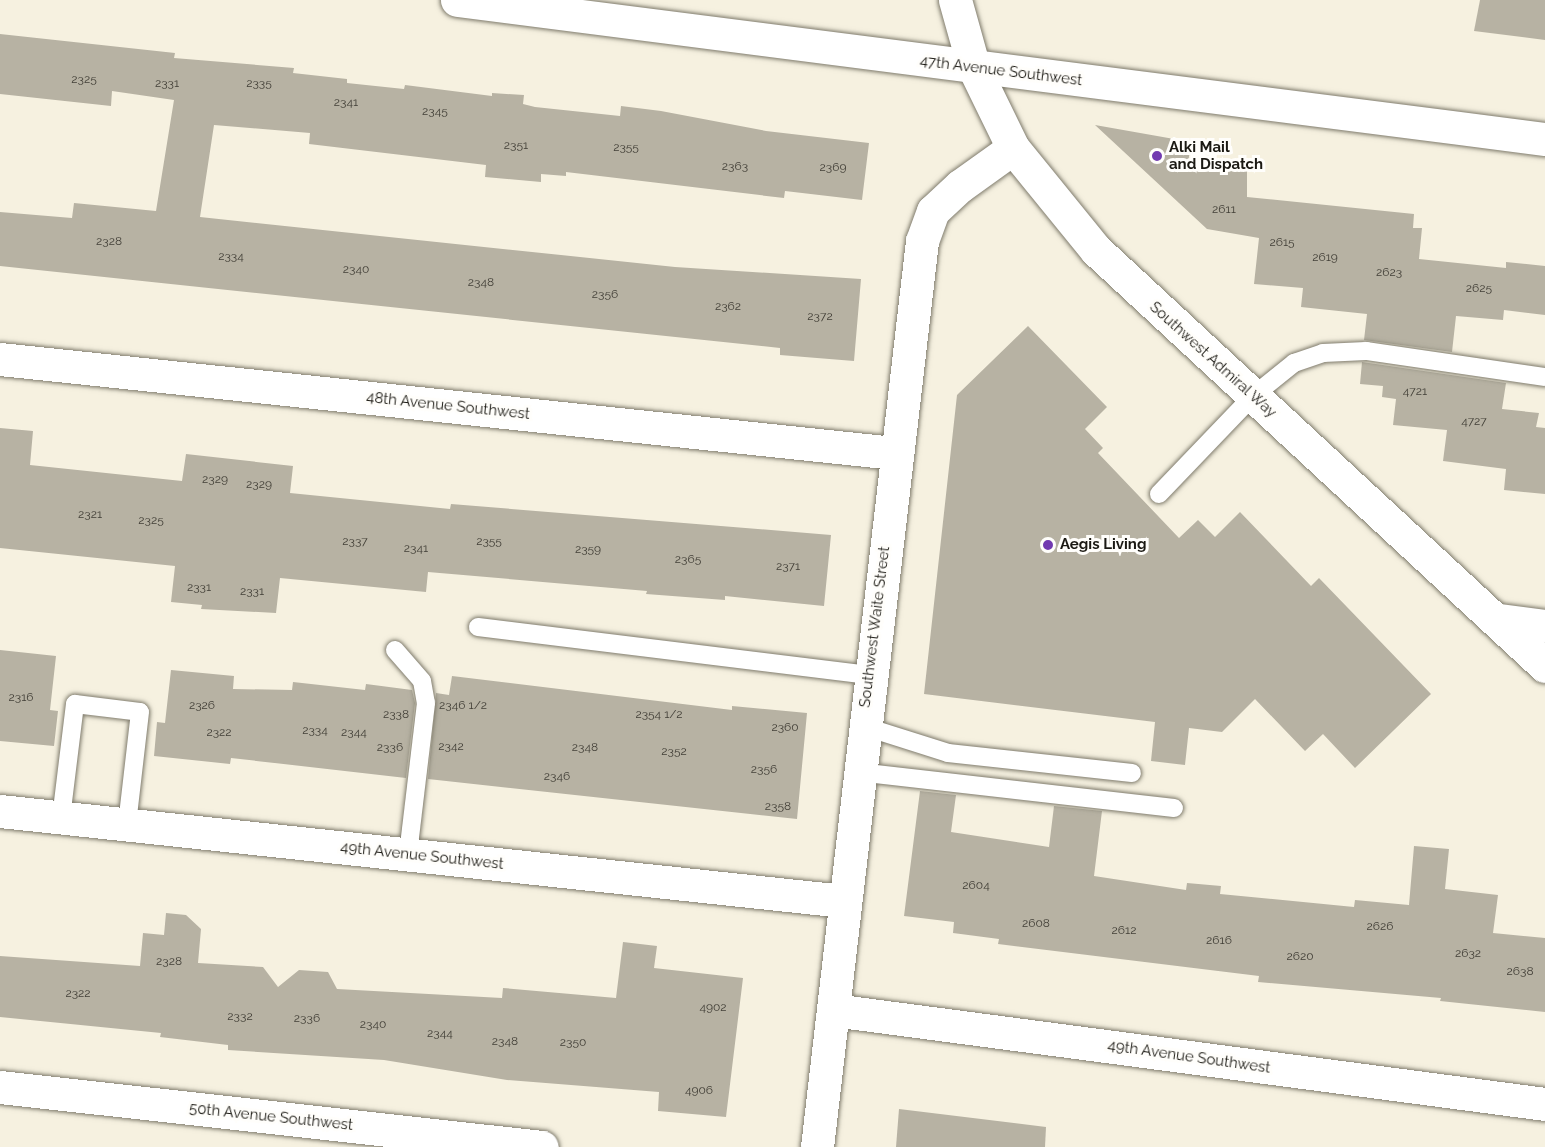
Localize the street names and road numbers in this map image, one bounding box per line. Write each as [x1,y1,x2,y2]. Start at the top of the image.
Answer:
street label: 47th Avenue Southwest [919,52,1083,90]
street label: Southwest Admiral Way [1145,298,1281,422]
street label: 48th Avenue Southwest [365,388,531,424]
street label: Southwest Waite Street [856,545,894,709]
street label: 49th Avenue Southwest [339,838,505,874]
street label: 49th Avenue Southwest [1106,1037,1272,1077]
street label: 50th Avenue Southwest [188,1099,354,1135]

